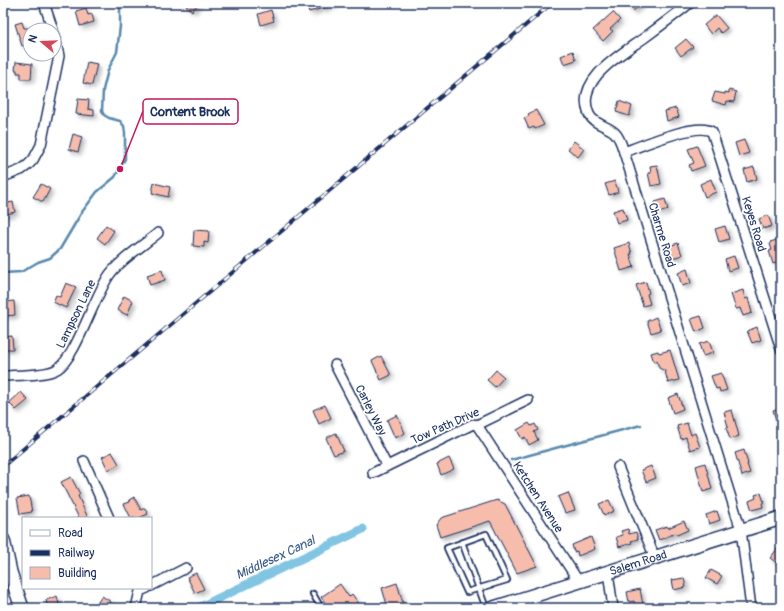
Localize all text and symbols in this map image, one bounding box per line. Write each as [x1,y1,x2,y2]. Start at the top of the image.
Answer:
north arrow [22,22,62,62]
text: N [26,33,41,45]
callout: Content Brook [143,99,238,124]
text: Content Brook [150,104,231,120]
street label: Keyes Road [738,195,769,254]
street label: Charme Road [645,201,679,269]
street label: Lampson Lane [53,277,100,351]
street label: Carley Way [351,382,390,438]
street label: Tow Path Drive [409,405,482,448]
street label: Ketchen Avenue [509,459,566,536]
legend [22,517,152,589]
text: Road [58,526,83,541]
water label: Middlesex Canal [233,532,319,583]
text: Railway [58,546,94,561]
street label: Salem Road [608,547,669,579]
text: Building [58,566,97,581]

